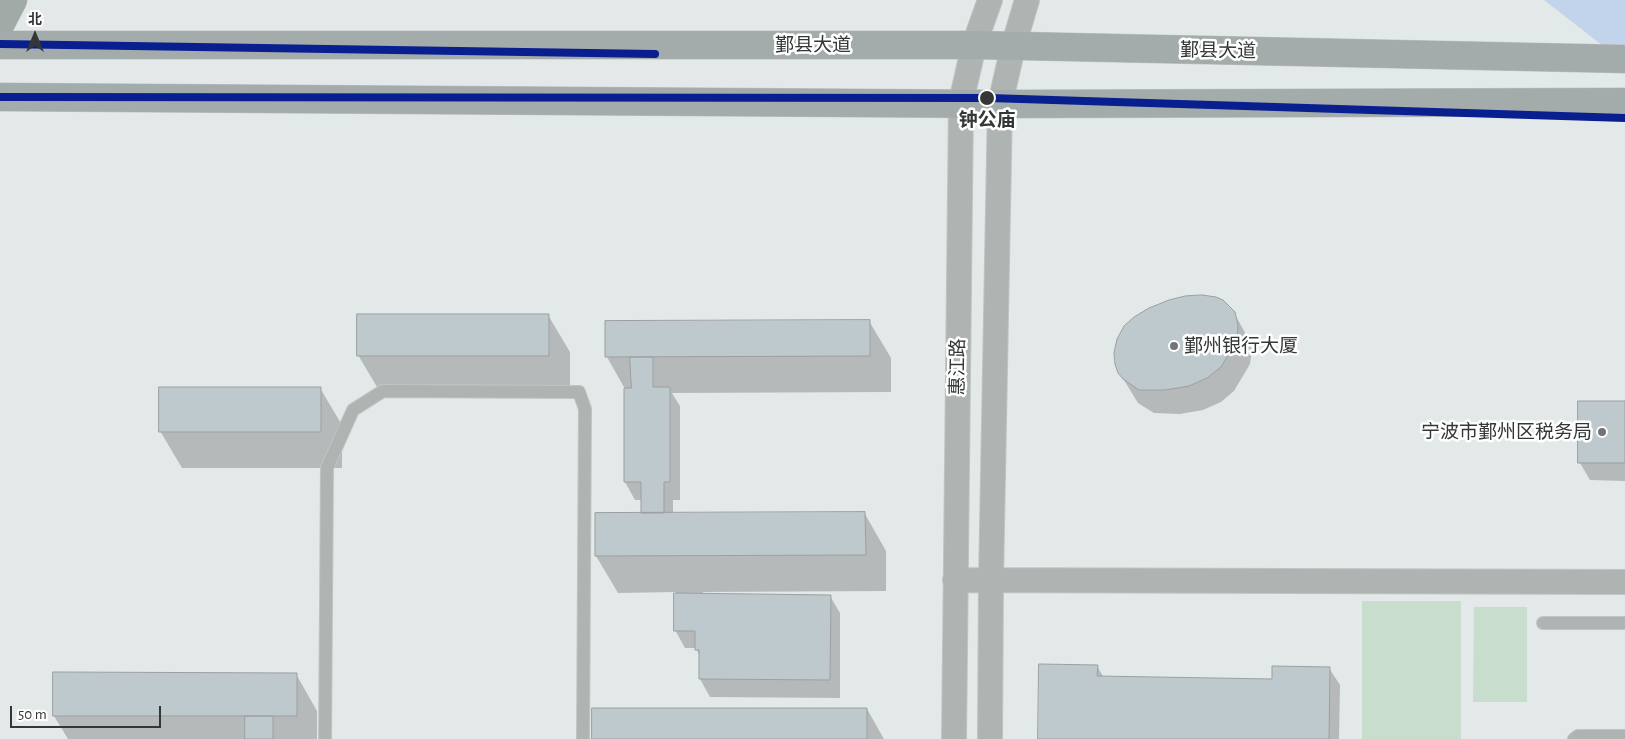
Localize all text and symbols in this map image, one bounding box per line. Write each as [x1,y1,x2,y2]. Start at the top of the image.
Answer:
north arrow [10,10,60,60]
text: 北 [28,13,42,27]
street label: 鄞县大道 [775,34,851,56]
street label: 鄞县大道 [1180,39,1256,63]
marker: 钟公庙 [978,89,996,107]
place label: 钟公庙 [959,109,1015,131]
place label: 鄞州银行大厦 [1184,335,1298,357]
street label: 惠江路 [946,338,970,396]
marker: 鄞州银行大厦 [1168,340,1180,352]
place label: 宁波市鄞州区税务局 [1421,421,1592,443]
marker: 宁波市鄞州区税务局 [1596,426,1608,438]
scale bar [12,696,164,728]
text: 50 m [18,707,47,722]

